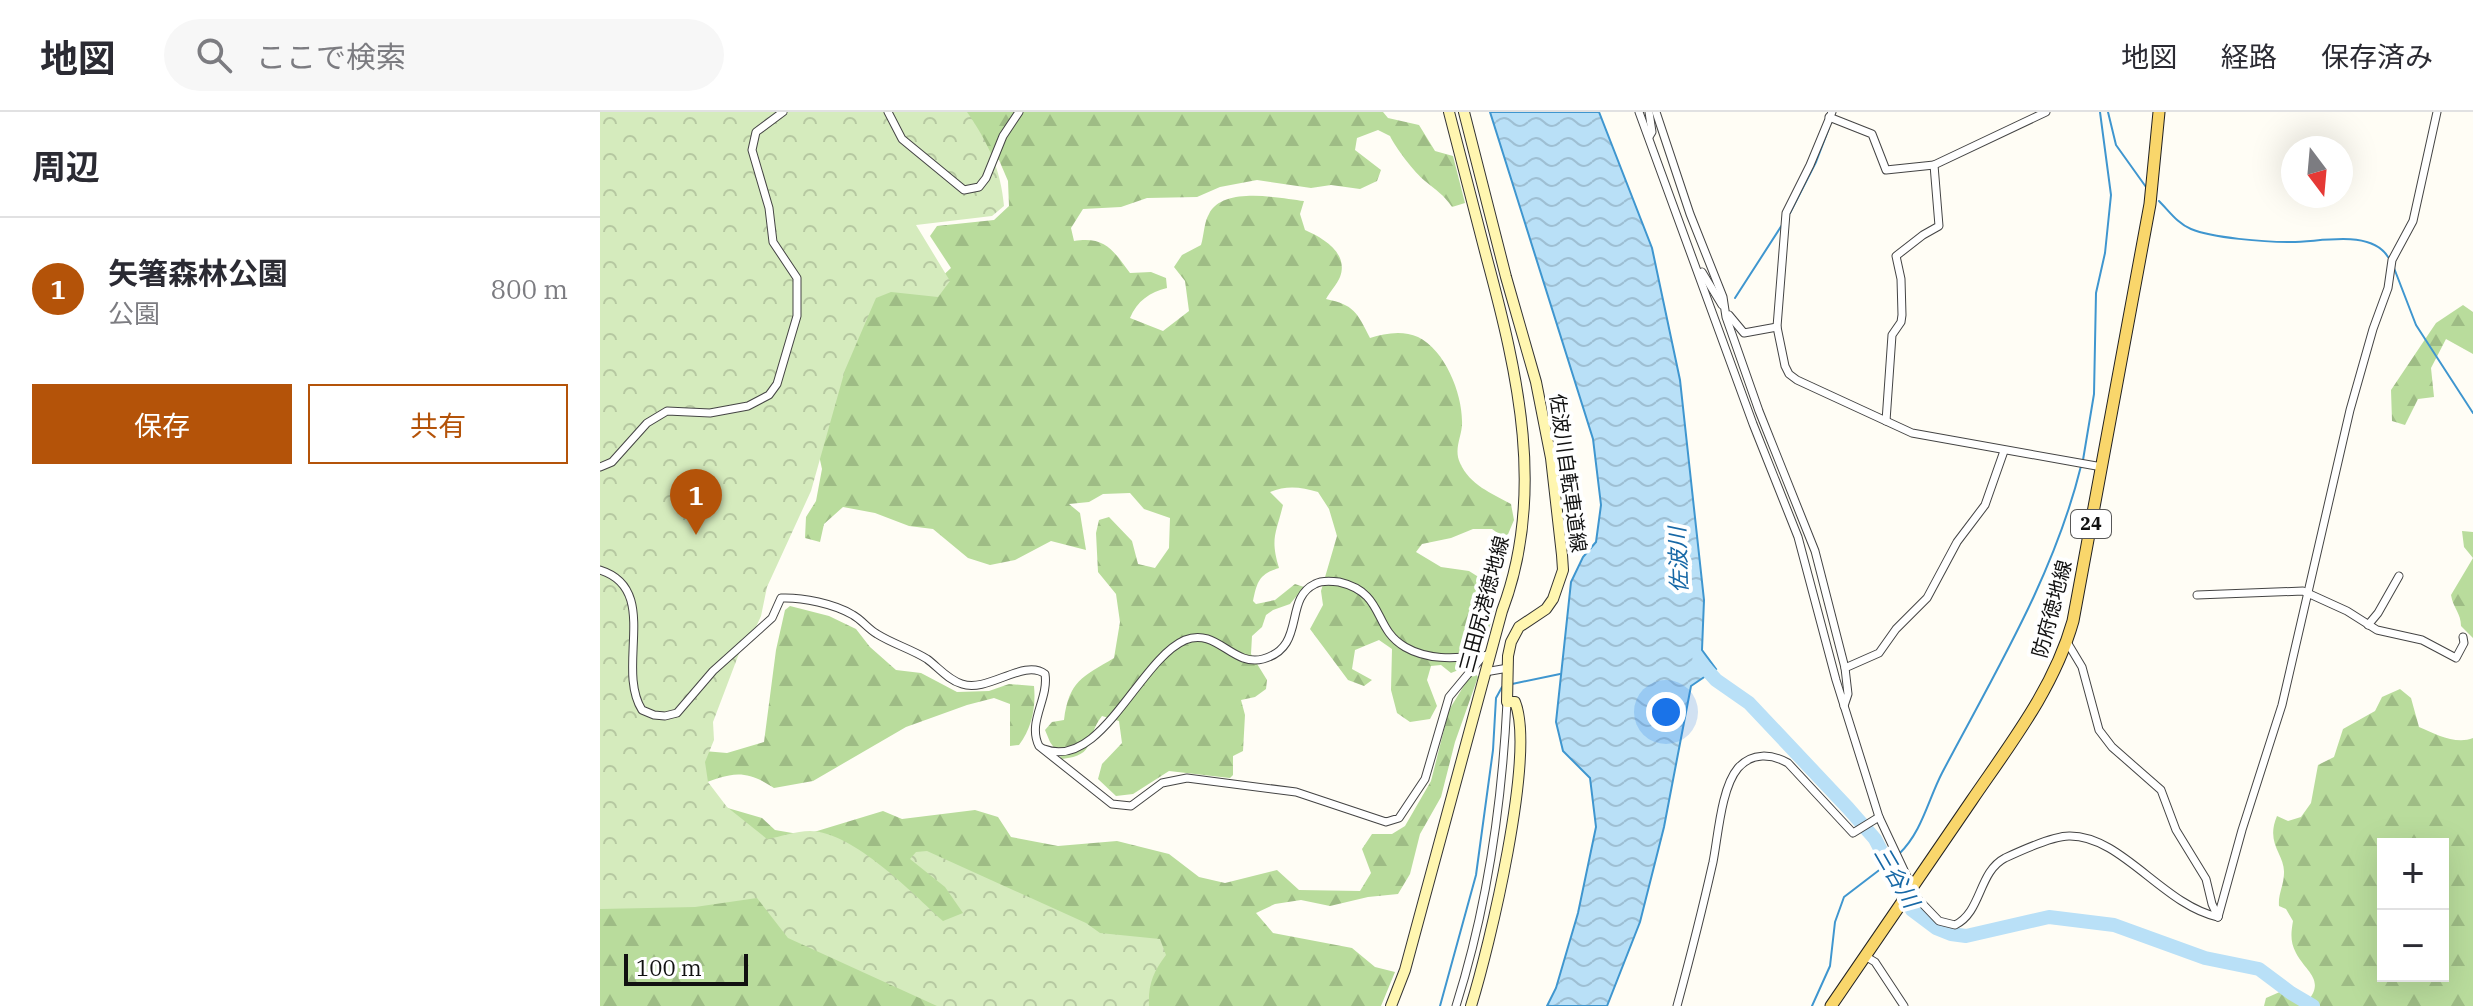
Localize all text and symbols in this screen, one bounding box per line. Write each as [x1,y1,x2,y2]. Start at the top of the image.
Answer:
search box [164,19,724,91]
text: 地図 [40,33,116,82]
icon: search [192,33,236,77]
text: ここで検索 [256,37,406,76]
text: 地図 [2121,38,2177,75]
text: 経路 [2221,38,2277,75]
text: 保存済み [2321,38,2433,75]
north arrow [2281,136,2353,208]
text: 周辺 [32,144,100,188]
text: 矢箸森林公園 [108,253,288,292]
text: 1 [50,272,66,306]
text: 800 m [490,272,568,306]
text: 公園 [108,296,160,330]
button: 保存 [32,384,292,464]
button: 共有 [308,384,568,464]
street label: 佐波川自転車道線 [1544,392,1593,554]
pin: 1 [670,469,722,535]
road number: 24 [2071,510,2111,538]
water label: 佐波川 [1662,525,1693,594]
street label: 三田尻港徳地線 [1452,533,1515,675]
street label: 防府徳地線 [2026,557,2077,661]
your location [1646,692,1686,732]
map controls [2377,838,2449,982]
button: + [2377,838,2449,910]
water label: 三谷川 [1868,841,1927,914]
button: − [2377,910,2449,982]
scale bar [624,950,748,986]
text: 100 m [636,953,702,982]

